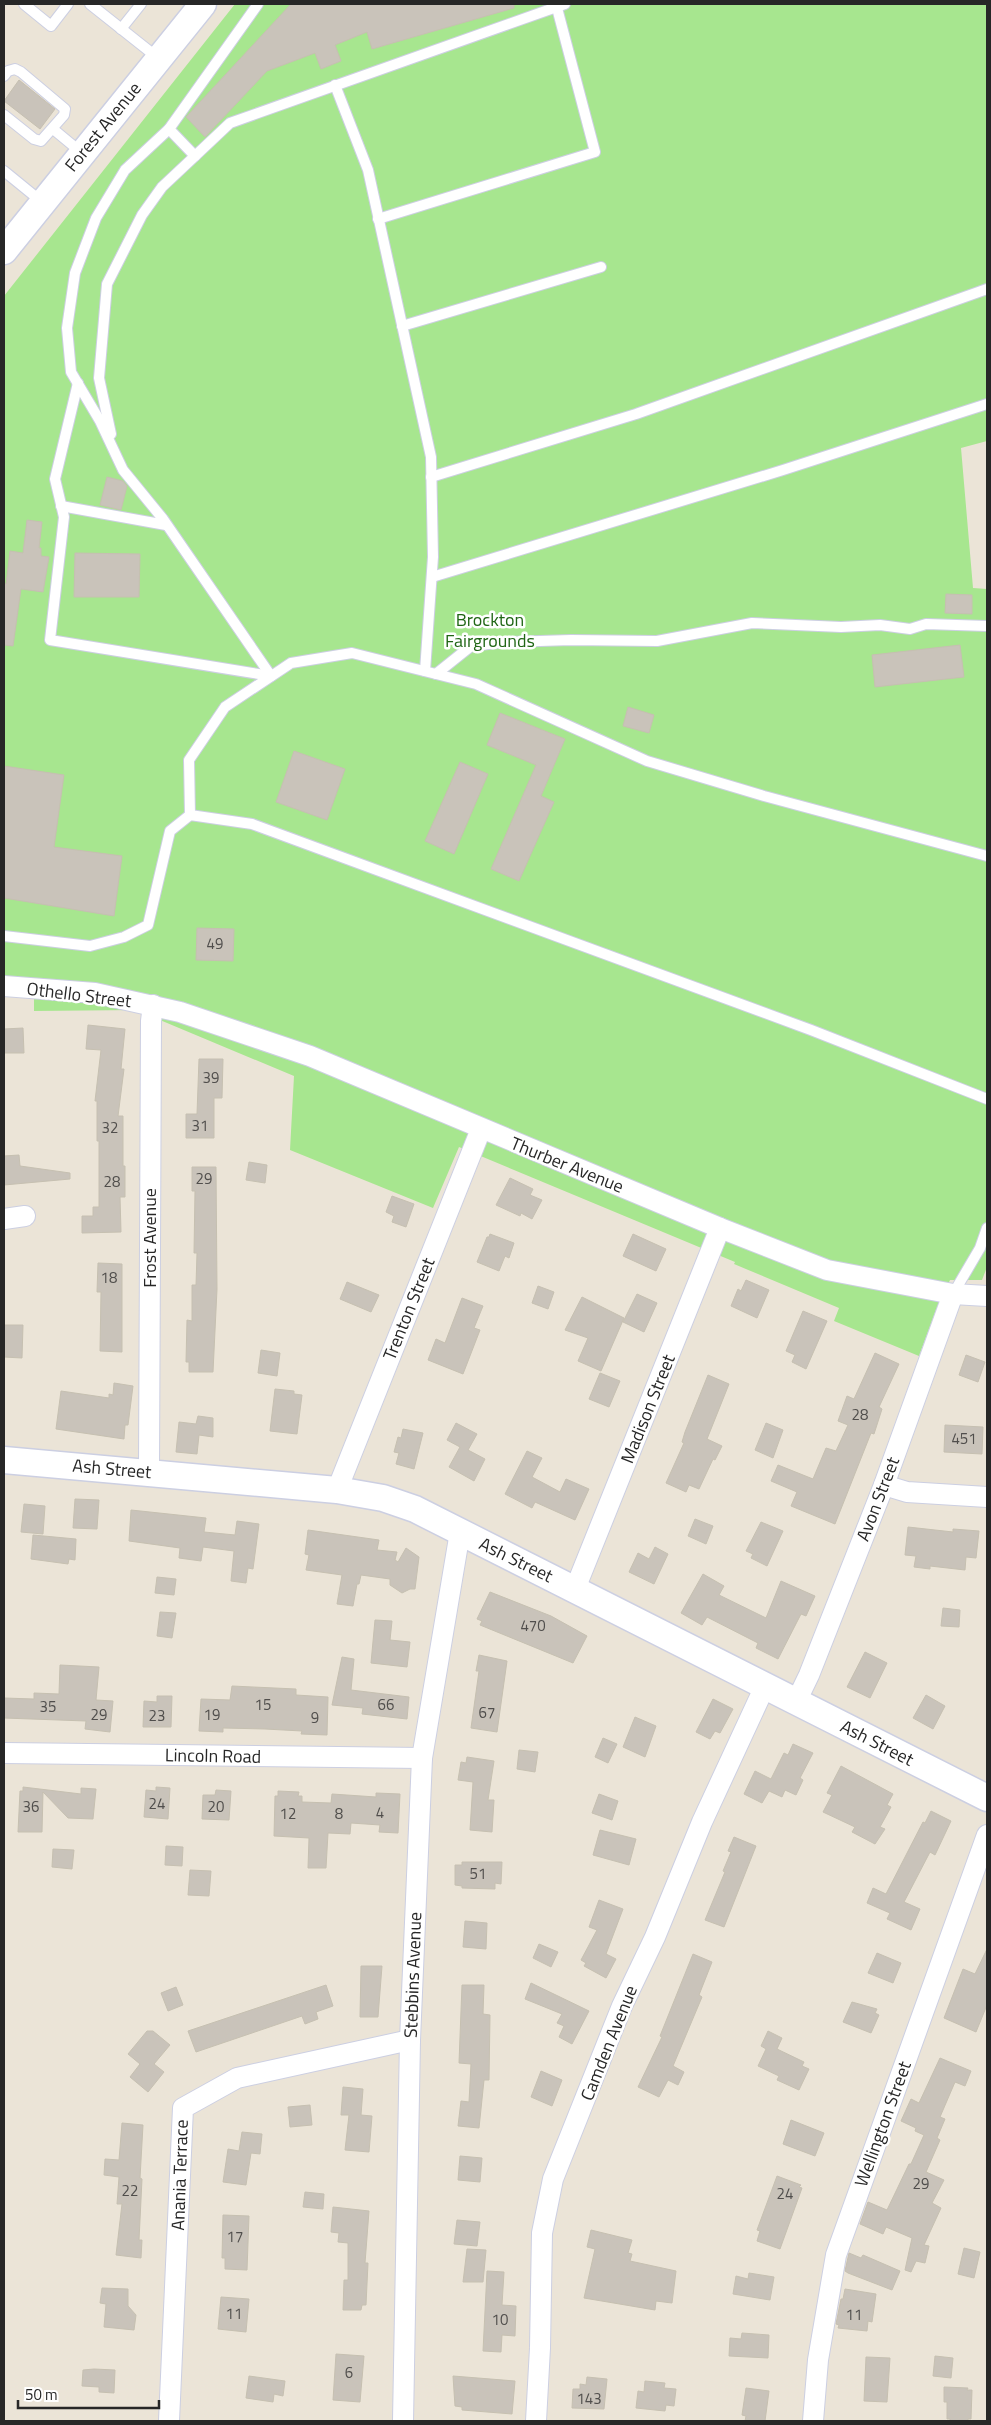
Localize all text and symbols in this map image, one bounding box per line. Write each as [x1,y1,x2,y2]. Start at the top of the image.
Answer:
street label: Forest Avenue [58,76,147,177]
park label: Brockton Fairgrounds [445,606,535,654]
house number: 49 [207,932,223,955]
street label: Othello Street [25,975,134,1014]
house number: 39 [203,1066,219,1089]
house number: 31 [192,1114,208,1137]
house number: 32 [102,1116,118,1139]
street label: Thurber Avenue [507,1130,628,1200]
house number: 29 [196,1167,212,1190]
house number: 28 [104,1170,120,1193]
street label: Frost Avenue [136,1188,163,1288]
street label: Trenton Street [376,1253,442,1364]
house number: 18 [101,1266,117,1289]
street label: Madison Street [613,1350,682,1467]
house number: 28 [852,1403,868,1426]
house number: 451 [951,1427,977,1450]
street label: Ash Street [71,1452,153,1485]
street label: Avon Street [849,1452,906,1545]
street label: Ash Street [475,1530,558,1589]
house number: 470 [520,1614,546,1637]
house number: 15 [255,1693,271,1716]
house number: 66 [378,1693,394,1716]
house number: 35 [40,1695,56,1718]
house number: 67 [479,1701,495,1724]
house number: 29 [91,1703,107,1726]
house number: 19 [204,1703,220,1726]
house number: 23 [149,1704,165,1727]
house number: 9 [311,1706,319,1729]
street label: Ash Street [836,1713,919,1773]
street label: Lincoln Road [165,1741,261,1770]
house number: 24 [149,1792,165,1815]
house number: 36 [23,1795,39,1818]
house number: 20 [208,1795,224,1818]
house number: 4 [376,1801,384,1824]
house number: 12 [280,1802,296,1825]
house number: 8 [335,1802,343,1825]
house number: 51 [470,1862,486,1885]
street label: Stebbins Avenue [397,1911,428,2039]
street label: Camden Avenue [573,1981,644,2105]
street label: Wellington Street [847,2057,918,2190]
street label: Anania Terrace [164,2119,195,2231]
house number: 29 [913,2172,929,2195]
house number: 22 [122,2179,138,2202]
house number: 24 [777,2182,793,2205]
house number: 17 [227,2225,243,2248]
house number: 11 [226,2302,242,2325]
house number: 11 [846,2303,862,2326]
house number: 10 [492,2308,508,2331]
house number: 6 [345,2361,353,2384]
scale bar [18,2378,159,2410]
text: 50 m [25,2383,58,2406]
house number: 143 [576,2387,602,2410]

